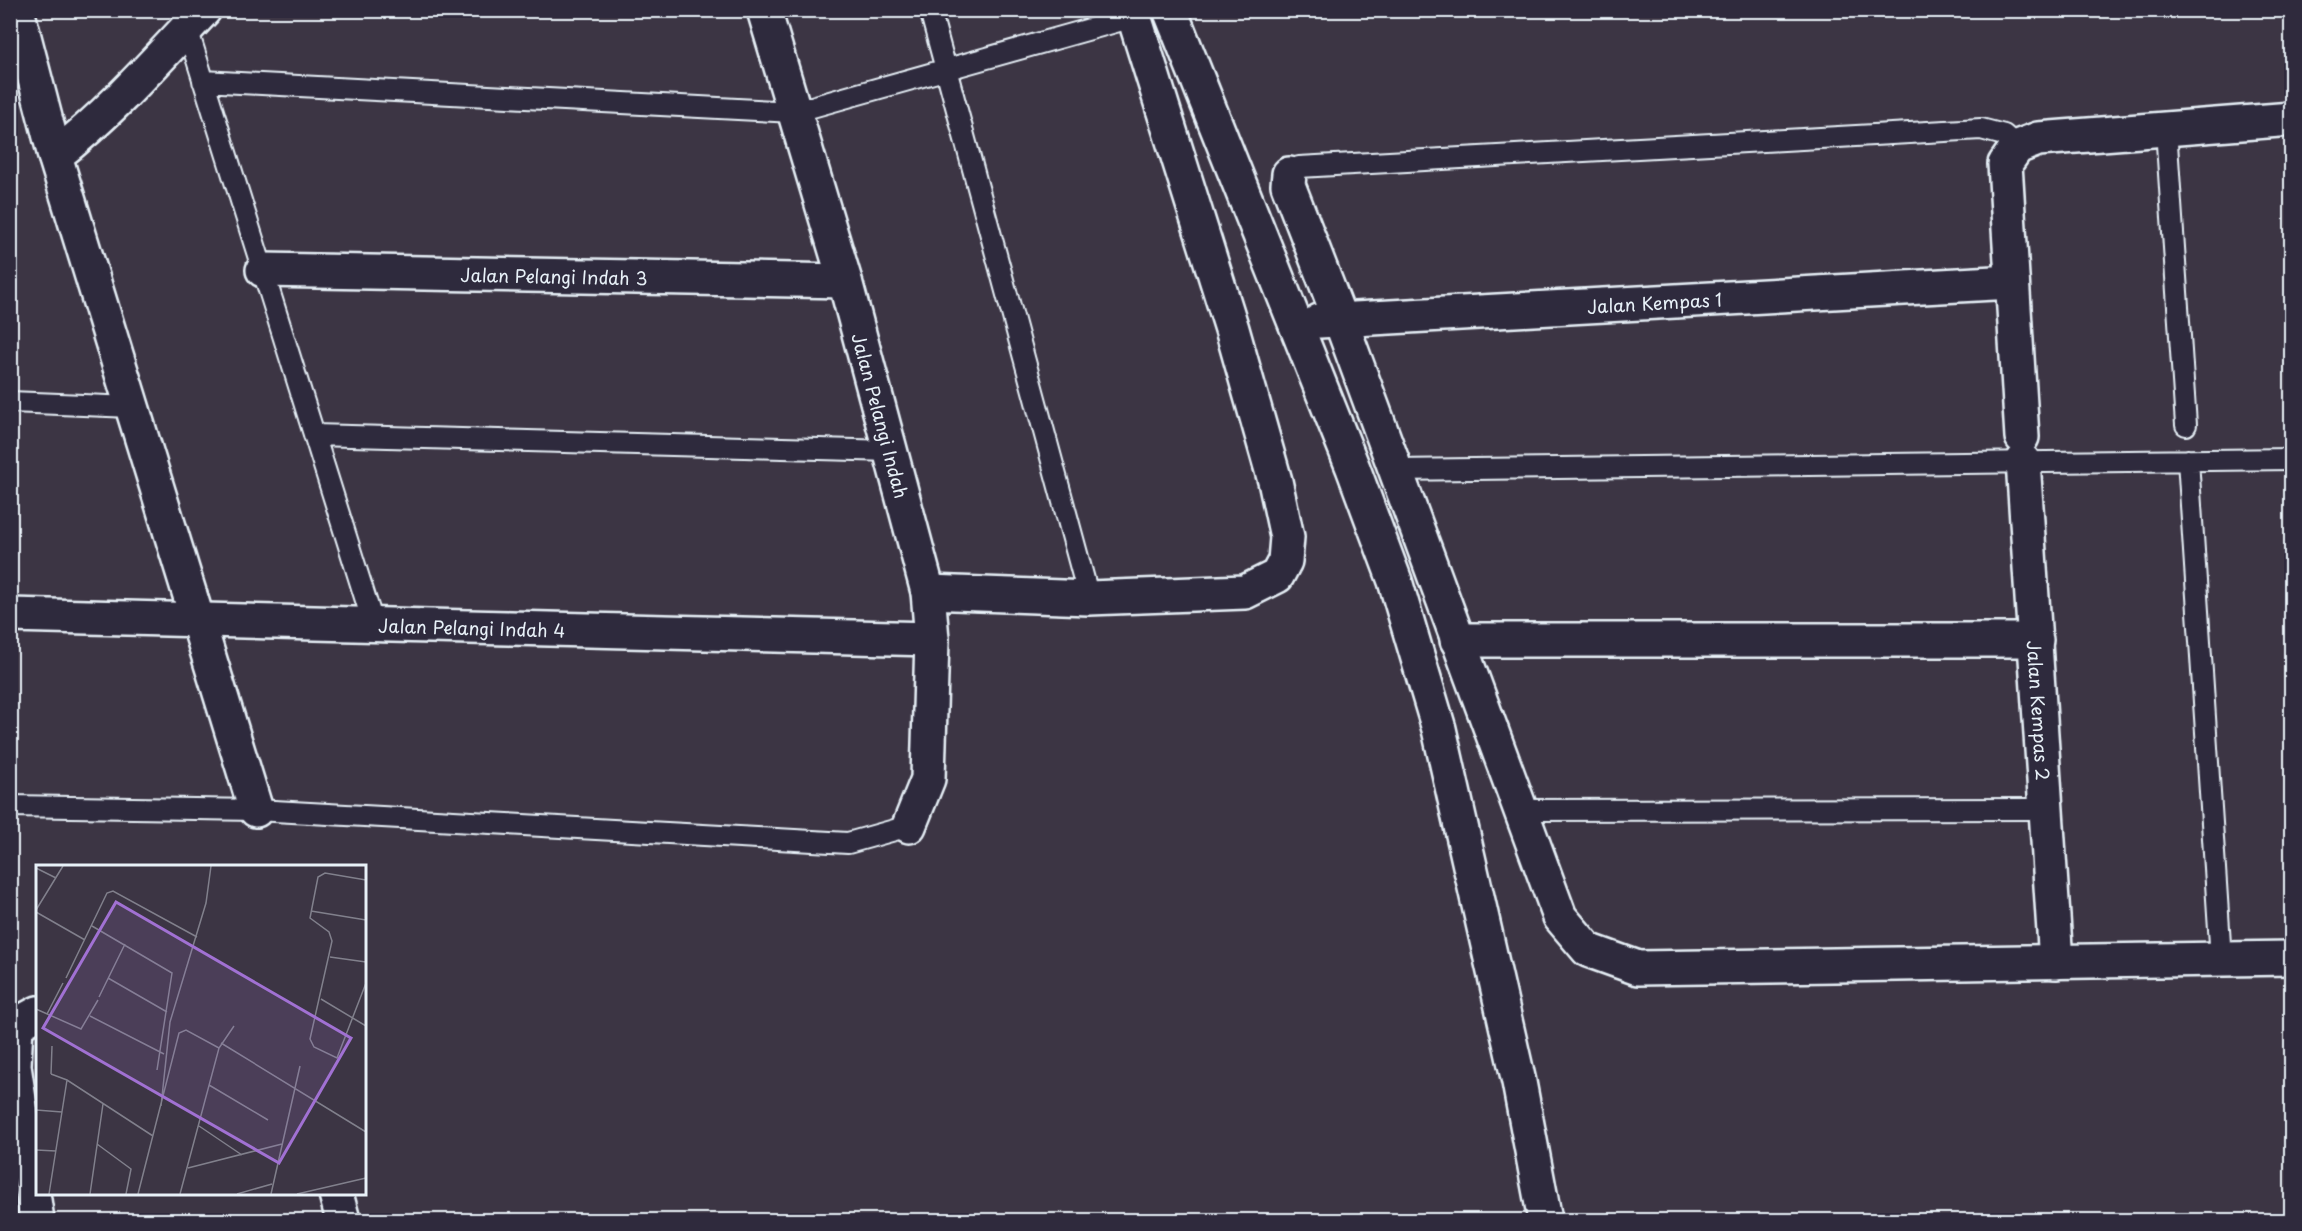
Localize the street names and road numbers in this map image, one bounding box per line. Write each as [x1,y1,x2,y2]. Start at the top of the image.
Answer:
street label: Jalan Pelangi Indah 3 [460,260,648,291]
street label: Jalan Kempas 1 [1586,285,1723,319]
street label: Jalan Pelangi Indah [846,330,916,501]
street label: Jalan Pelangi Indah 4 [378,611,566,643]
street label: Jalan Kempas 2 [2021,640,2058,781]

